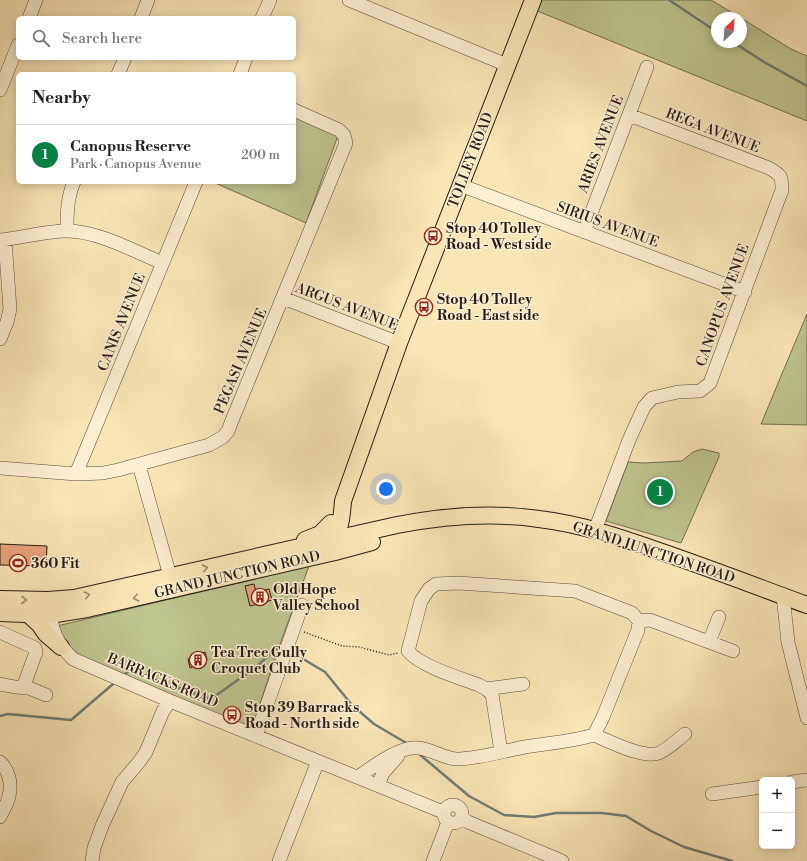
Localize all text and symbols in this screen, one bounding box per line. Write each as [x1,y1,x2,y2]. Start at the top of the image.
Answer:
north arrow [711,12,747,48]
search box [16,16,296,60]
icon: search [30,27,52,49]
text: Search here [62,29,142,48]
text: Nearby [32,87,91,109]
street label: ARIES AVENUE [574,93,628,197]
street label: REGA AVENUE [663,105,762,157]
street label: TOLLEY ROAD [444,110,498,211]
text: Canopus Reserve [70,137,191,156]
text: 1 [42,147,48,163]
text: 200 m [241,147,280,163]
text: Park · Canopus Avenue [70,156,201,172]
street label: SIRIUS AVENUE [554,198,661,252]
place label: Stop 40 Tolley Road - West side [446,220,552,254]
bus stop icon: Stop 40 Tolley Road - West side [423,226,443,246]
street label: CANOPUS AVENUE [692,241,754,369]
street label: CANIS AVENUE [94,271,150,374]
street label: ARGUS AVENUE [292,279,401,335]
place label: Stop 40 Tolley Road - East side [437,291,540,325]
bus stop icon: Stop 40 Tolley Road - East side [414,297,434,317]
street label: PEGASI AVENUE [211,306,271,417]
pin: 1 [647,477,673,507]
your location [376,479,396,499]
street label: GRAND JUNCTION ROAD [570,518,737,588]
street label: GRAND JUNCTION ROAD [153,547,322,603]
sports icon: 360 Fit [8,553,28,573]
place label: 360 Fit [31,555,81,573]
one-way arrow [202,565,209,573]
place label: Old Hope Valley School [272,581,360,615]
building icon: Old Hope Valley School [250,587,270,607]
one-way arrow [84,591,90,599]
one-way arrow [133,594,139,602]
one-way arrow [21,595,27,604]
place label: Tea Tree Gully Croquet Club [211,644,308,678]
street label: BARRACKS ROAD [103,649,221,712]
building icon: Tea Tree Gully Croquet Club [188,650,208,670]
place label: Stop 39 Barracks Road - North side [245,699,360,733]
bus stop icon: Stop 39 Barracks Road - North side [222,705,242,725]
map controls [759,777,795,849]
button: + [759,777,795,813]
button: − [759,813,795,849]

